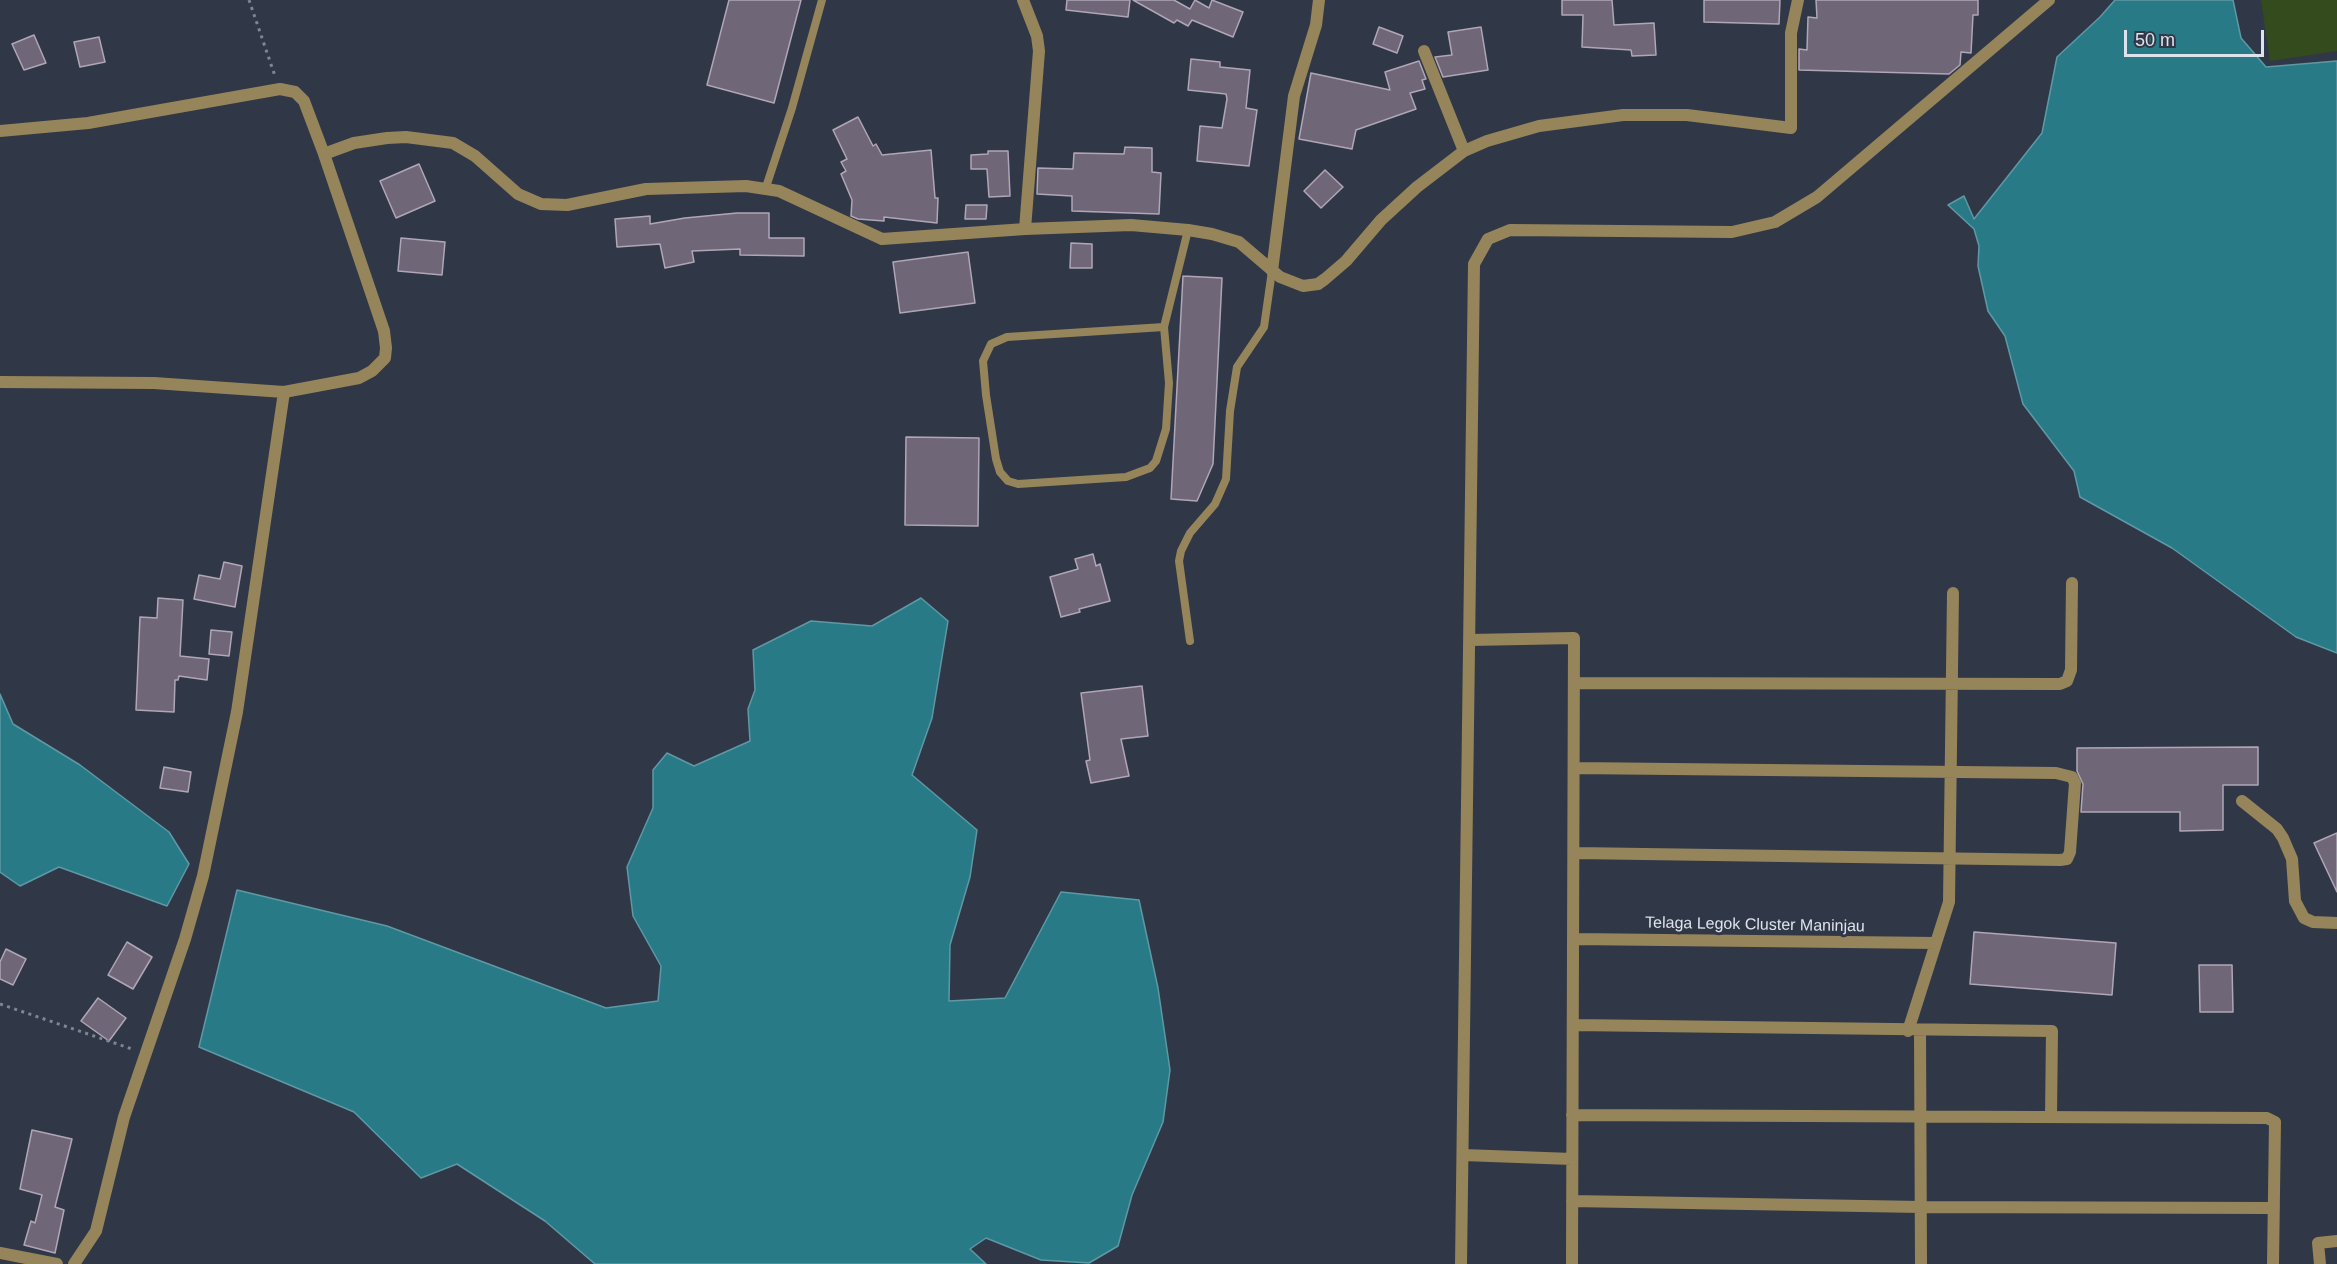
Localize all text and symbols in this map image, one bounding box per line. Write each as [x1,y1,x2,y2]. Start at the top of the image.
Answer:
scale bar [2127,18,2266,56]
text: 50 m [2135,30,2175,50]
street label: Telaga Legok Cluster Maninjau [1645,913,1865,937]

